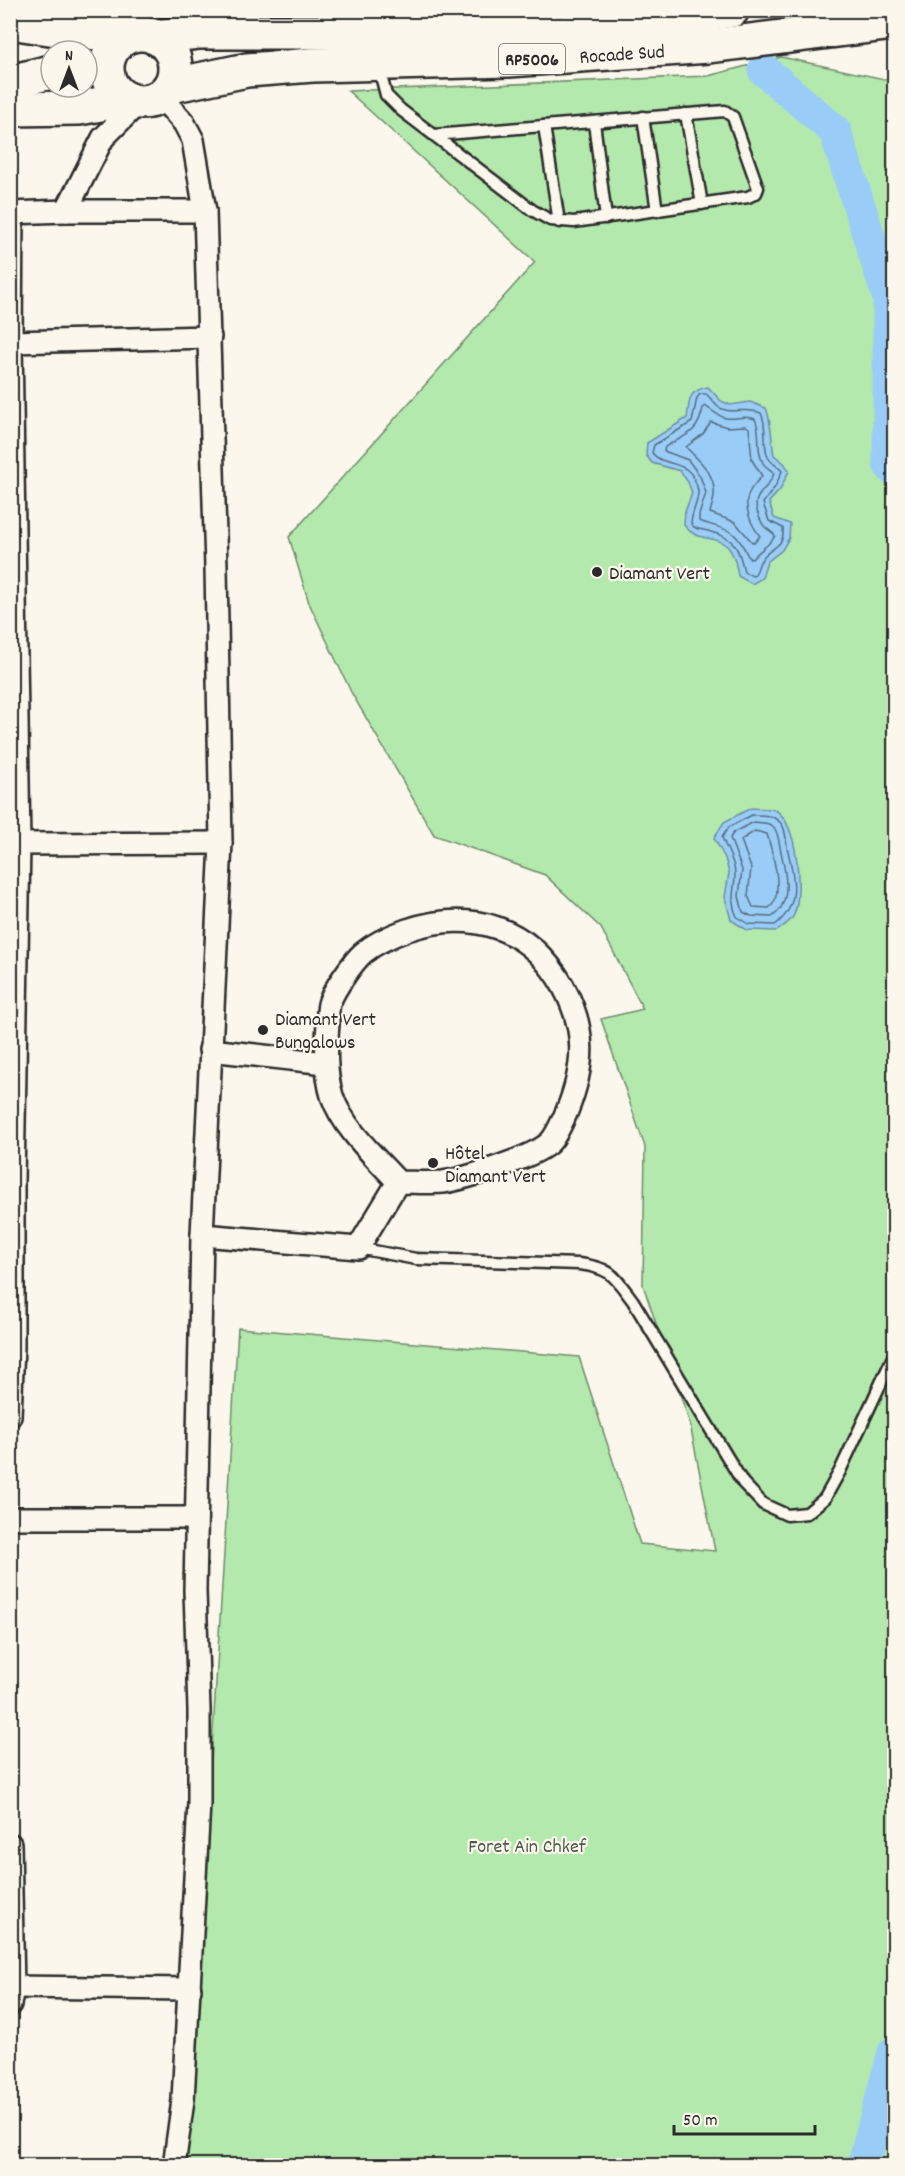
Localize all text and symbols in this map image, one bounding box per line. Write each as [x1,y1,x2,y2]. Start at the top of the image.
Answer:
north arrow [39,39,99,99]
street label: Rocade Sud [579,39,666,73]
road number: RP5006 [499,44,565,74]
text: N [65,45,73,68]
place label: Diamant Vert [609,561,710,589]
marker: Diamant Vert [590,565,604,579]
place label: Diamant Vert Bungalows [275,1007,376,1058]
marker: Diamant Vert Bungalows [256,1023,270,1037]
place label: Hôtel Diamant Vert [445,1141,546,1192]
marker: Hôtel Diamant Vert [426,1156,440,1170]
park label: Foret Ain Chkef [468,1834,587,1862]
scale bar [674,2098,815,2136]
text: 50 m [683,2109,718,2134]

